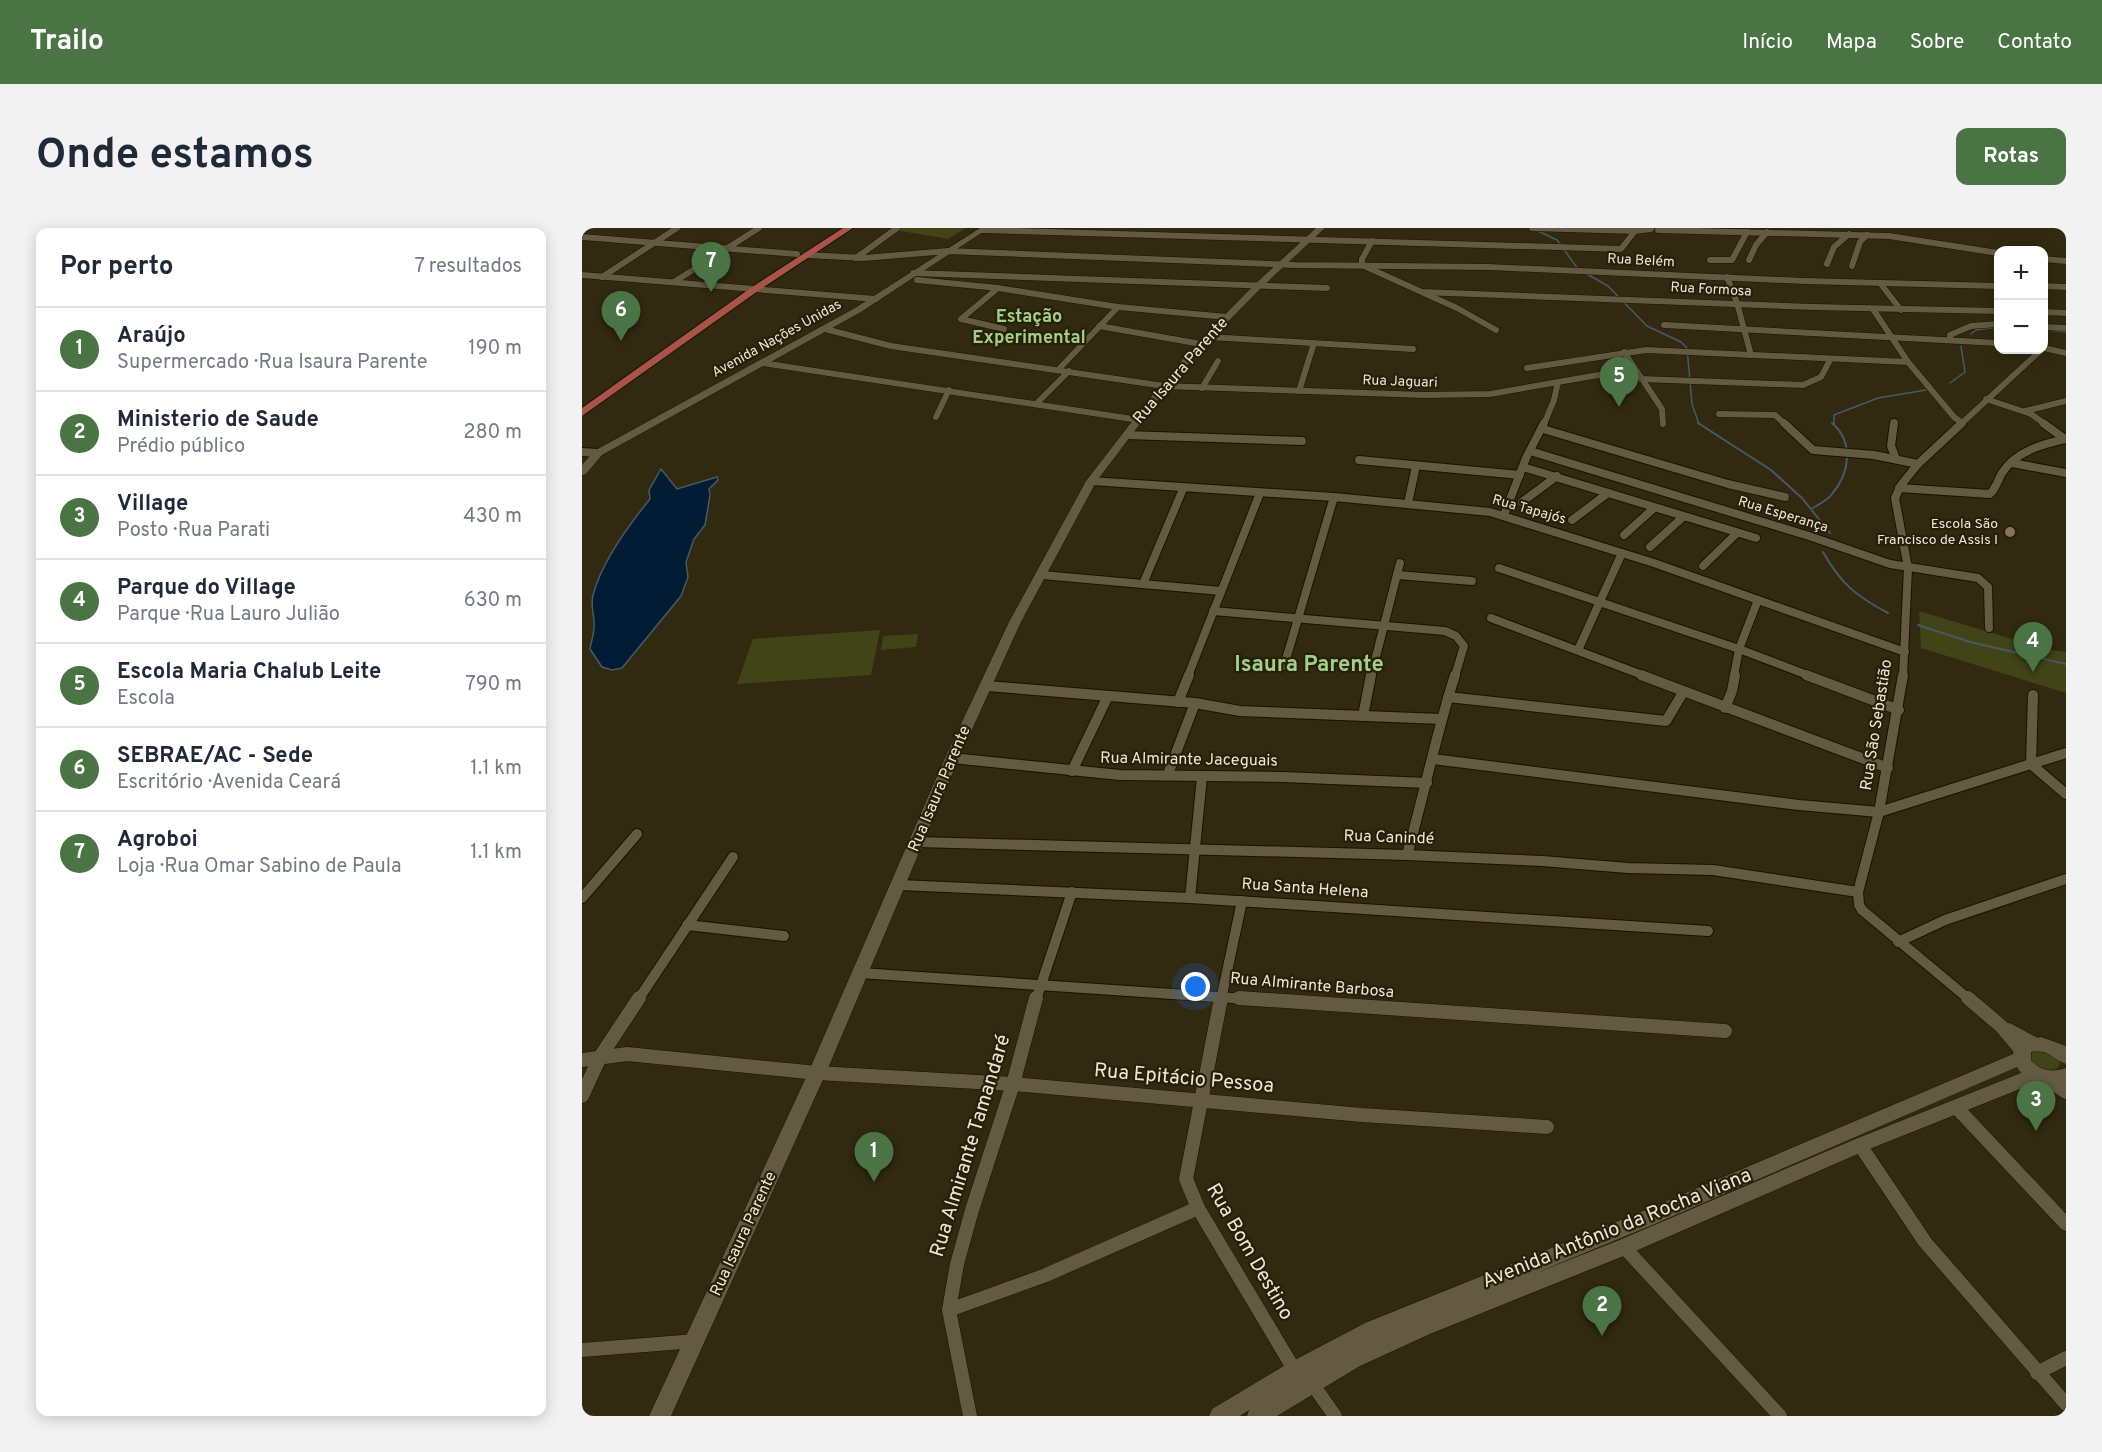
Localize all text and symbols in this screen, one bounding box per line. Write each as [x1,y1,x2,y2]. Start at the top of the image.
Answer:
text: Trailo [30,24,104,60]
text: Início [1742,29,1793,56]
text: Mapa [1826,29,1877,56]
text: Sobre [1910,29,1964,56]
text: Contato [1997,29,2072,56]
button: Rotas [1956,128,2066,185]
text: Onde estamos [36,130,314,183]
pin: 7 [692,242,730,292]
map controls [1994,246,2048,354]
button: + [1994,246,2048,300]
text: Por perto [60,251,174,284]
street label: Rua Belém [1607,251,1675,271]
text: 7 resultados [414,254,522,280]
street label: Rua Formosa [1670,279,1752,301]
pin: 6 [602,291,640,341]
street label: Avenida Nações Unidas [709,296,845,382]
button: − [1994,300,2048,354]
district label: Estação Experimental [972,306,1086,350]
street label: Rua Isaura Parente [1129,313,1233,429]
text: Araújo [117,323,186,350]
text: 1 [76,336,84,362]
text: 190 m [468,336,522,362]
text: Supermercado · Rua Isaura Parente [117,350,427,376]
pin: 5 [1600,358,1638,407]
street label: Rua Jaguari [1362,372,1438,392]
text: Ministerio de Saude [117,407,319,434]
text: 2 [73,420,86,446]
text: 280 m [463,420,522,446]
text: Prédio público [117,434,245,460]
text: Village [117,491,188,518]
street label: Rua Tapajós [1490,491,1568,529]
street label: Rua Esperança [1736,493,1830,537]
text: 3 [74,504,86,530]
text: 430 m [463,504,522,530]
place label: Escola São Francisco de Assis I [1877,516,1998,549]
text: Posto · Rua Parati [117,518,270,544]
marker: Escola São Francisco de Assis I [2003,525,2017,539]
text: Parque do Village [117,575,296,602]
text: 4 [73,588,86,614]
text: 630 m [464,588,522,614]
text: Parque · Rua Lauro Julião [117,602,340,628]
pin: 4 [2014,622,2052,672]
district label: Isaura Parente [1234,652,1384,679]
street label: Rua São Sebastião [1857,658,1897,792]
text: Escola Maria Chalub Leite [117,659,381,686]
text: 5 [73,672,86,698]
text: 790 m [465,672,522,698]
text: Escola [117,686,175,712]
street label: Rua Isaura Parente [904,723,976,855]
text: SEBRAE/AC - Sede [117,743,313,770]
street label: Rua Almirante Jaceguais [1100,748,1278,772]
text: 6 [73,756,86,782]
text: 1.1 km [470,756,522,782]
text: Escritório · Avenida Ceará [117,770,341,796]
street label: Rua Canindé [1343,826,1435,850]
text: Agroboi [117,827,198,854]
text: 7 [74,840,85,866]
text: 1.1 km [470,840,522,866]
text: Loja · Rua Omar Sabino de Paula [117,854,402,880]
street label: Rua Santa Helena [1241,875,1369,903]
street label: Rua Almirante Barbosa [1229,969,1395,1003]
your location [1181,972,1210,1001]
street label: Rua Almirante Tamandaré [925,1032,1017,1260]
street label: Rua Epitácio Pessoa [1093,1058,1275,1100]
pin: 3 [2016,1082,2056,1131]
pin: 1 [854,1132,894,1182]
street label: Avenida Antônio da Rocha Viana [1478,1163,1756,1295]
street label: Rua Isaura Parente [706,1169,782,1299]
street label: Rua Bom Destino [1199,1179,1299,1325]
pin: 2 [1582,1286,1622,1336]

